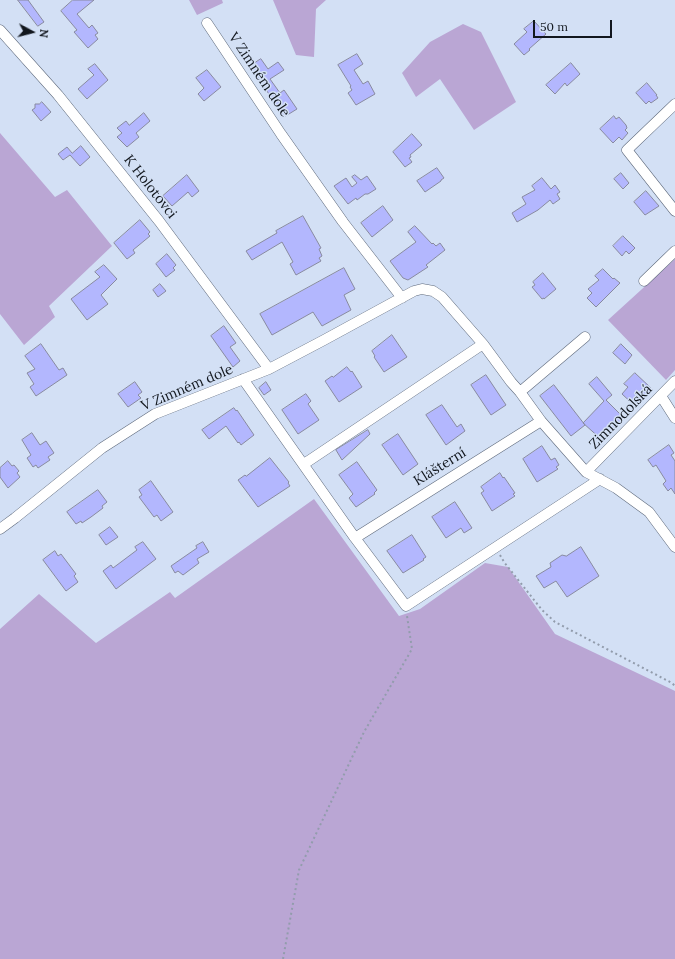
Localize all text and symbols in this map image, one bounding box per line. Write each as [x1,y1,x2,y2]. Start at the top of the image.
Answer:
north arrow [12,12,52,52]
scale bar [535,12,614,38]
text: 50 m [540,19,568,34]
text: N [36,28,51,39]
street label: V Zimném dole [225,30,293,120]
street label: K Holotovci [120,152,180,222]
street label: V Zimném dole [139,361,235,415]
street label: Zimnodolská [586,381,656,453]
street label: Klášterní [411,444,469,490]

